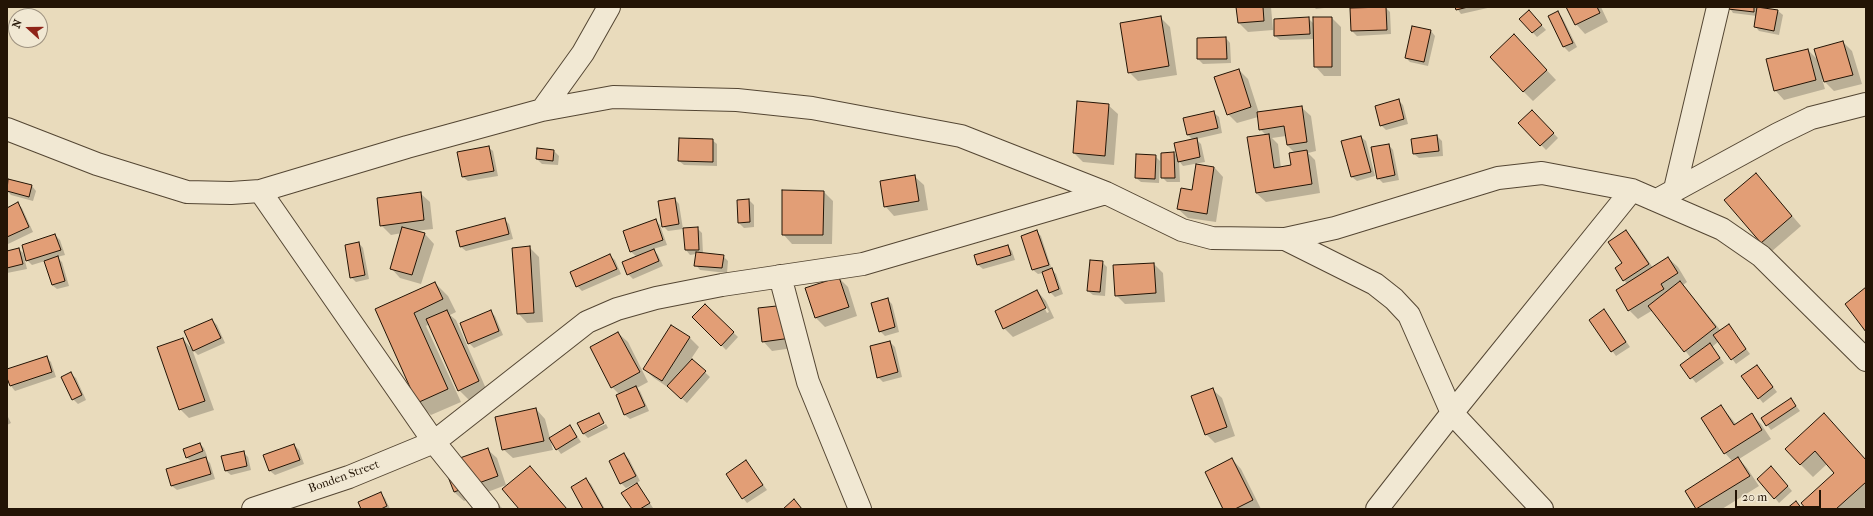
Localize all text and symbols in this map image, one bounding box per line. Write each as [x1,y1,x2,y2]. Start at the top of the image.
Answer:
north arrow [8,8,48,48]
text: N [10,18,25,30]
street label: Bonden Street [307,458,381,496]
scale bar [1737,482,1823,508]
text: 20 m [1742,490,1767,504]

